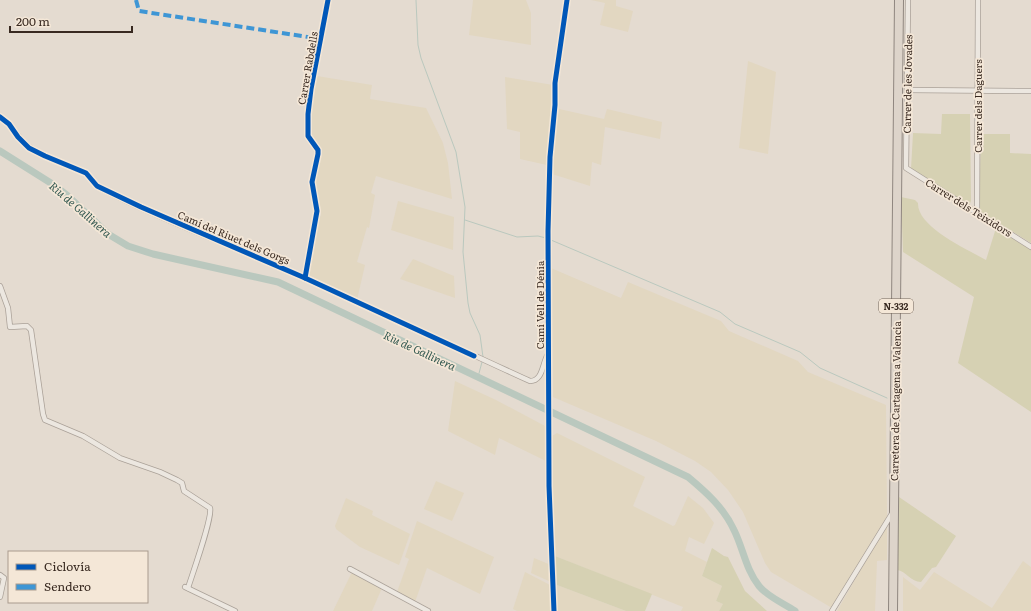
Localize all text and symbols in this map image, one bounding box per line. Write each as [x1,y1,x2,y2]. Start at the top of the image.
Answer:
scale bar [10,8,132,34]
text: 200 m [16,12,50,30]
street label: Carrer Rabdells [293,30,321,106]
street label: Carrer de les Jovades [899,34,915,134]
street label: Carrer dels Daguers [970,59,985,153]
street label: Carrer dels Teixidors [923,174,1016,240]
water label: Riu de Gallinera [46,177,116,241]
street label: Camí del Riuet dels Gorgs [176,207,293,268]
street label: Camí Vell de Dénia [532,260,547,349]
road number: N-332 [879,299,913,313]
street label: Carretera de Cartagena a Valencia [886,320,904,481]
water label: Riu de Gallinera [381,326,459,374]
legend [8,551,148,603]
text: Ciclovía [44,557,91,575]
text: Sendero [44,577,91,595]

